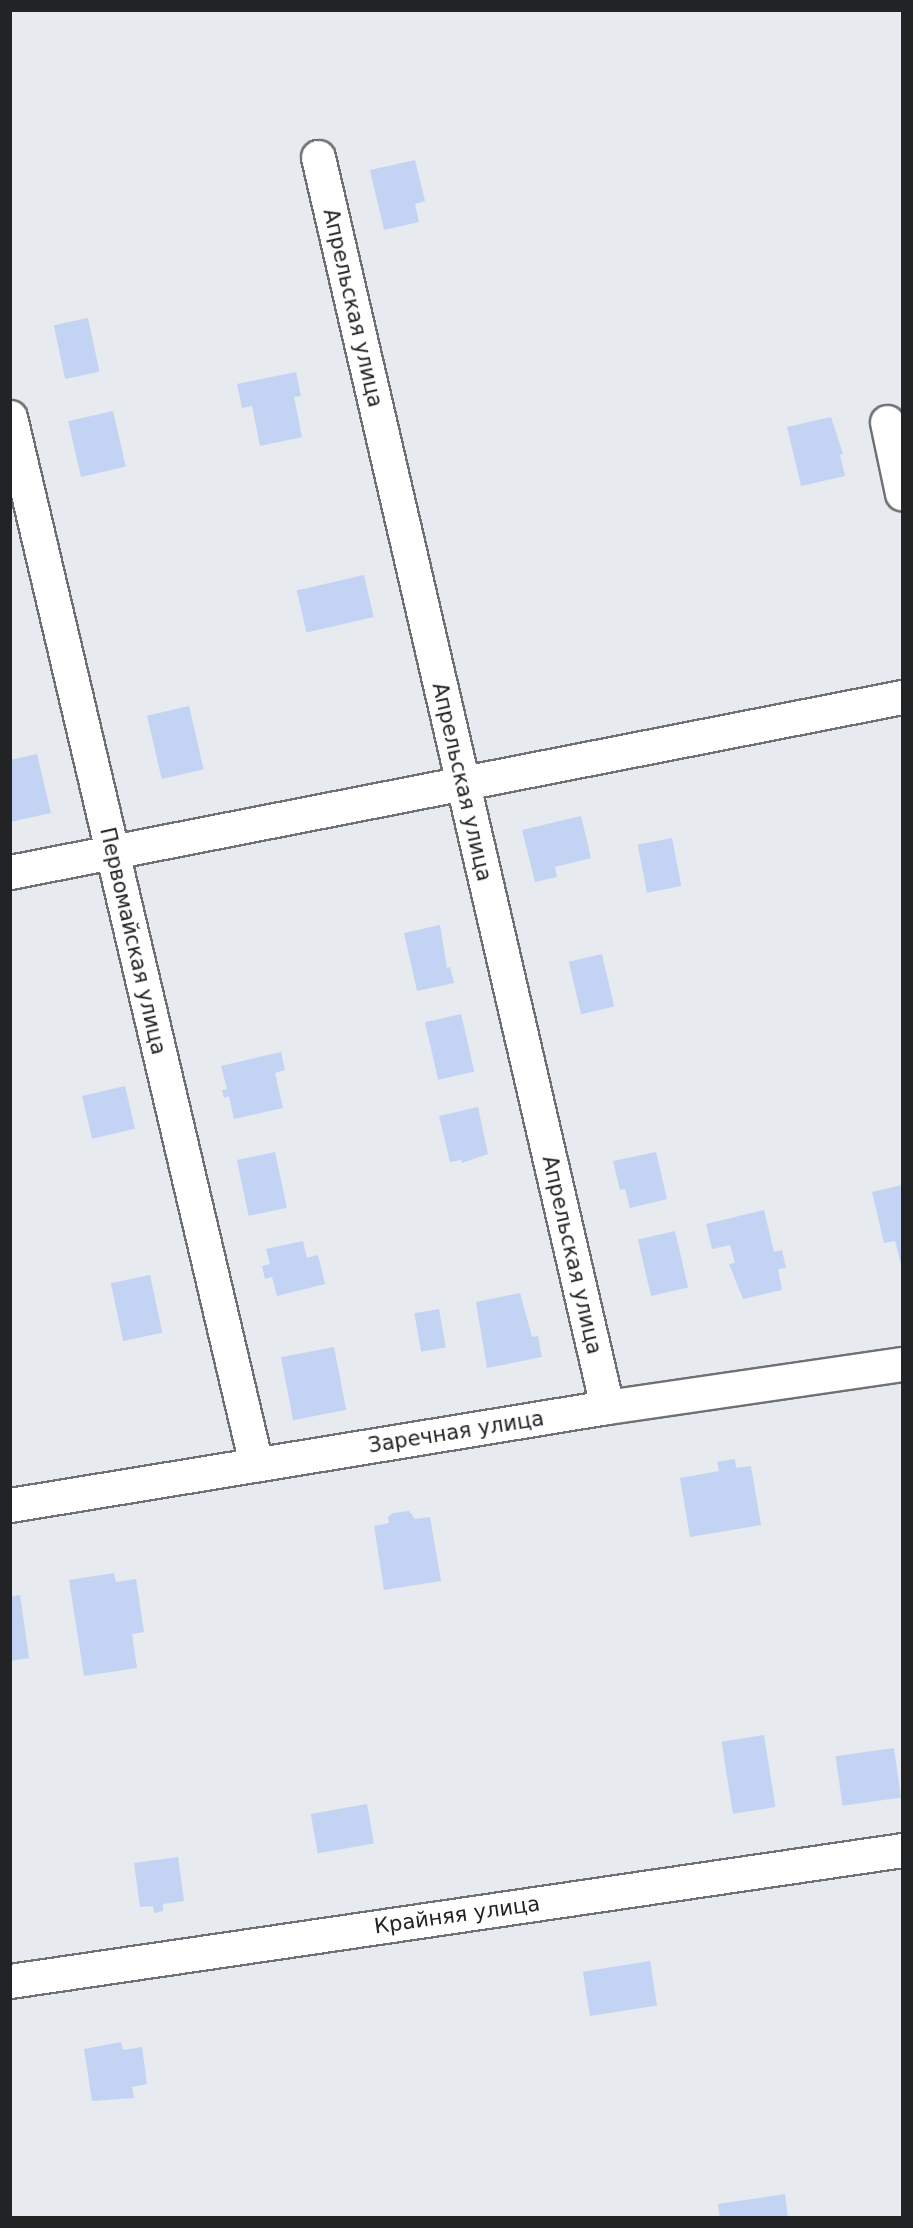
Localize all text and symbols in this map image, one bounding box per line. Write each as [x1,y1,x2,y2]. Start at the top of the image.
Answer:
street label: Апрельская улица [318,206,388,410]
street label: Апрельская улица [427,680,497,884]
street label: Первомайская улица [95,825,171,1057]
street label: Апрельская улица [537,1153,607,1357]
street label: Заречная улица [366,1406,546,1458]
street label: Крайняя улица [373,1891,541,1939]

